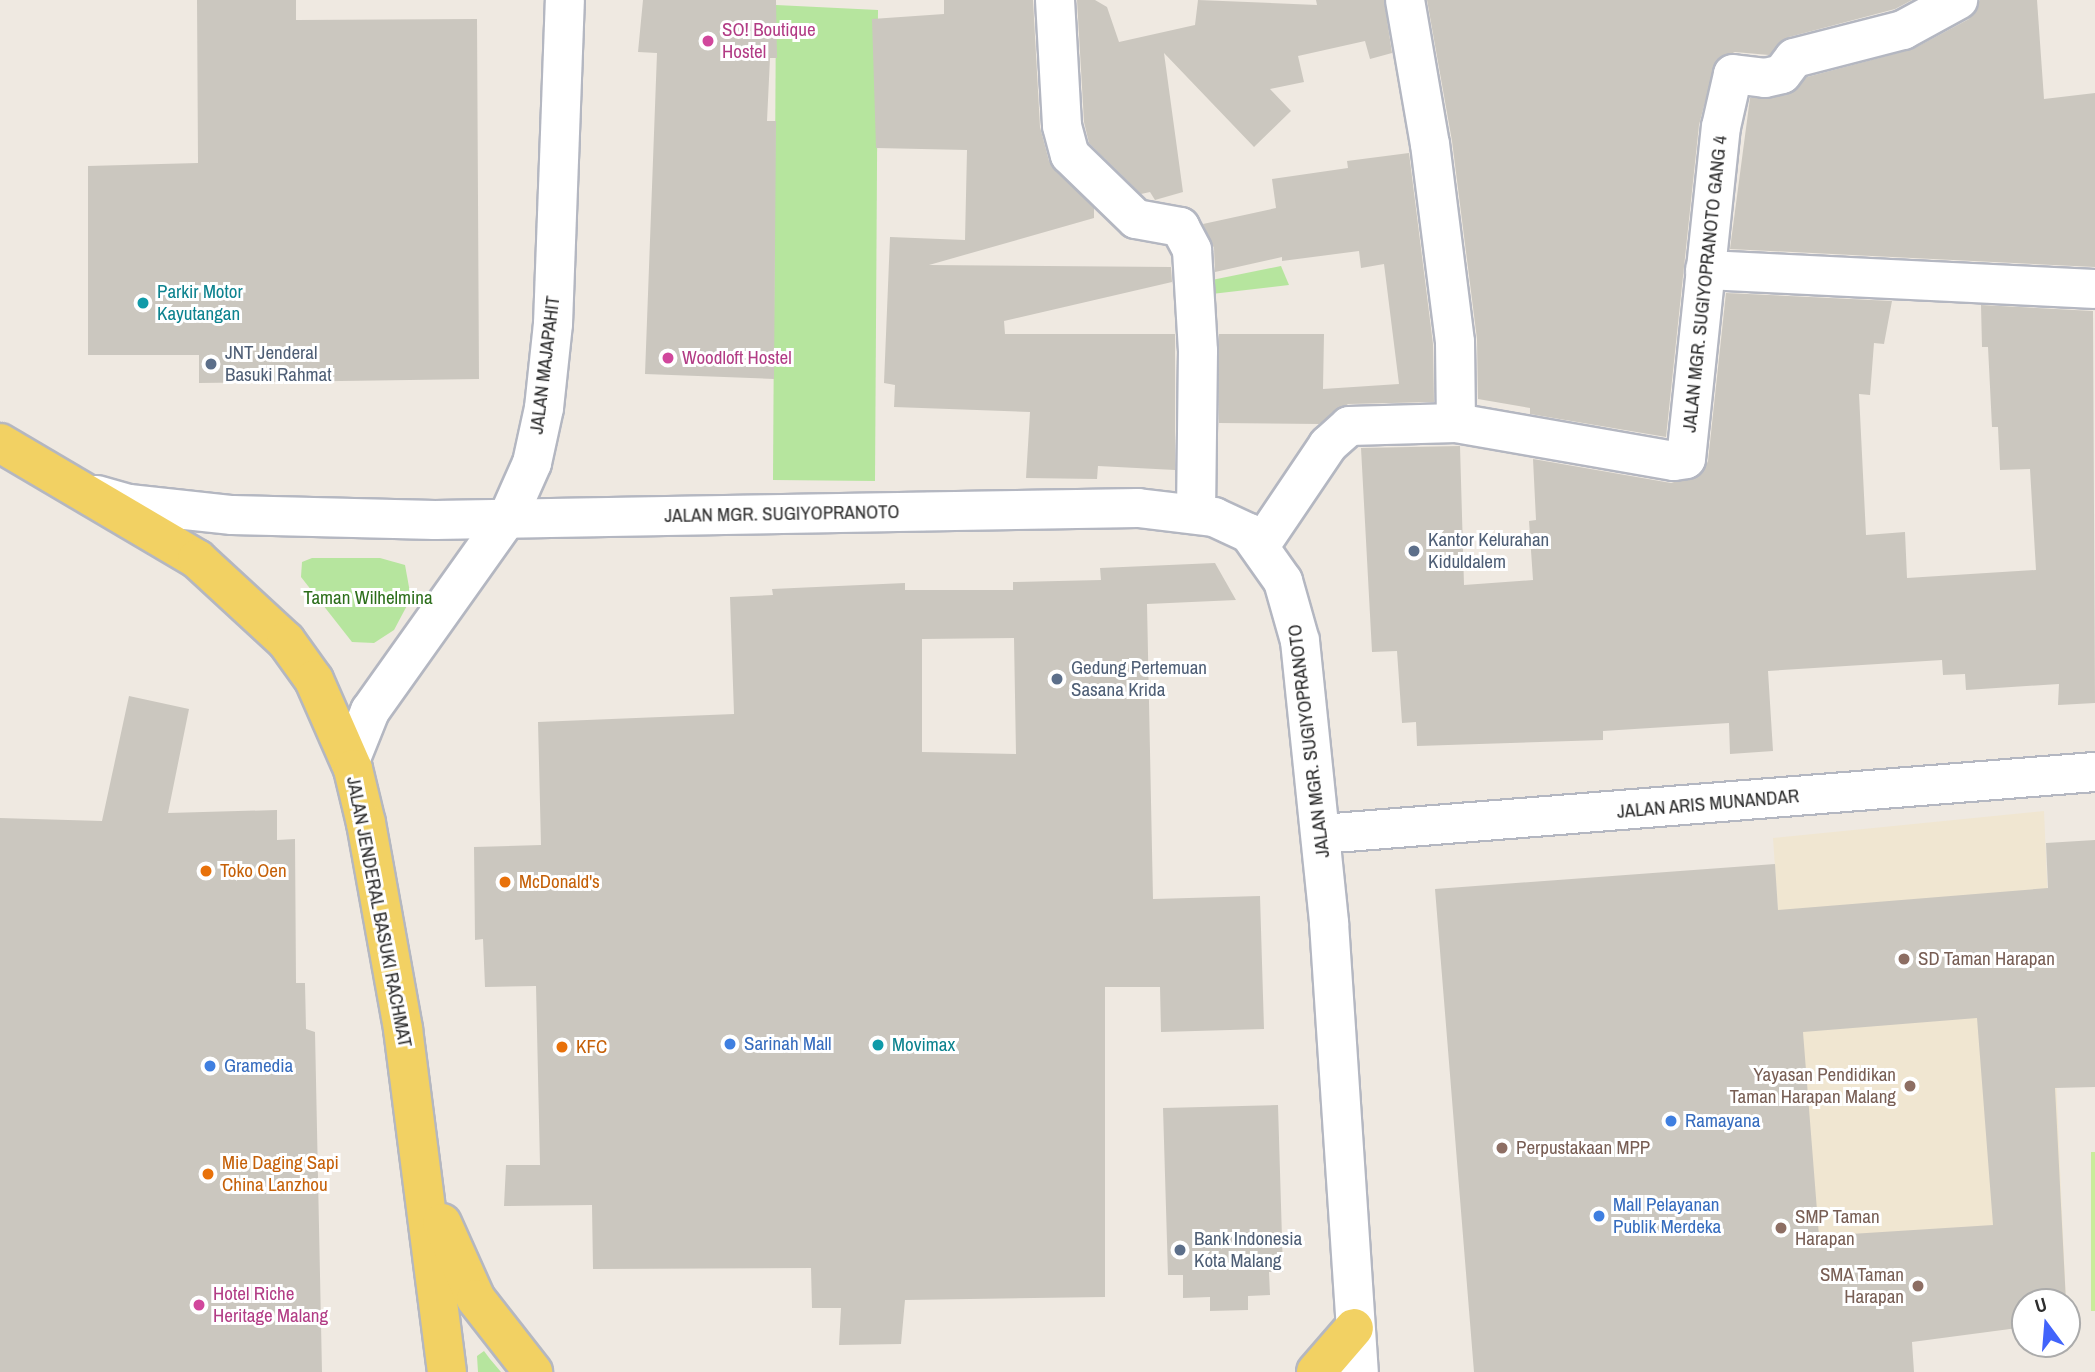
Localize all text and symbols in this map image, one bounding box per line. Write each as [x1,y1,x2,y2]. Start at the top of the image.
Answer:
place label: SO! Boutique Hostel [722,19,816,63]
marker: SO! Boutique Hostel [700,33,716,49]
street label: JALAN MGR. SUGIYOPRANOTO GANG 4 [1678,134,1732,434]
place label: Parkir Motor Kayutangan [157,281,243,325]
marker: Parkir Motor Kayutangan [135,295,151,311]
street label: JALAN MAJAPAHIT [525,295,565,435]
place label: JNT Jenderal Basuki Rahmat [225,342,332,386]
place label: Woodloft Hostel [682,347,792,369]
marker: Woodloft Hostel [660,350,676,366]
marker: JNT Jenderal Basuki Rahmat [203,356,219,372]
street label: JALAN MGR. SUGIYOPRANOTO [664,501,900,527]
place label: Kantor Kelurahan Kiduldalem [1428,529,1549,573]
marker: Kantor Kelurahan Kiduldalem [1406,543,1422,559]
park label: Taman Wilhelmina [303,587,433,609]
street label: JALAN MGR. SUGIYOPRANOTO [1283,623,1335,859]
place label: Gedung Pertemuan Sasana Krida [1071,657,1207,701]
marker: Gedung Pertemuan Sasana Krida [1049,671,1065,687]
street label: JALAN JENDERAL BASUKI RACHMAT [341,774,417,1050]
street label: JALAN ARIS MUNANDAR [1616,785,1800,823]
place label: Toko Oen [220,860,287,882]
marker: Toko Oen [198,863,214,879]
place label: McDonald's [519,871,600,893]
marker: McDonald's [497,874,513,890]
place label: SD Taman Harapan [1918,948,2055,970]
marker: SD Taman Harapan [1896,951,1912,967]
place label: Sarinah Mall [744,1033,831,1055]
place label: Movimax [892,1034,955,1056]
place label: KFC [576,1036,607,1058]
marker: Sarinah Mall [722,1036,738,1052]
marker: Movimax [870,1037,886,1053]
marker: KFC [554,1039,570,1055]
place label: Gramedia [224,1055,293,1077]
marker: Gramedia [202,1058,218,1074]
place label: Yayasan Pendidikan Taman Harapan Malang [1729,1064,1896,1108]
marker: Yayasan Pendidikan Taman Harapan Malang [1902,1078,1918,1094]
place label: Ramayana [1685,1110,1760,1132]
marker: Ramayana [1663,1113,1679,1129]
place label: Perpustakaan MPP [1516,1137,1650,1159]
marker: Perpustakaan MPP [1494,1140,1510,1156]
place label: Mie Daging Sapi China Lanzhou [222,1152,339,1196]
marker: Mie Daging Sapi China Lanzhou [200,1166,216,1182]
place label: Mall Pelayanan Publik Merdeka [1613,1194,1721,1238]
place label: SMP Taman Harapan [1795,1206,1880,1250]
marker: Mall Pelayanan Publik Merdeka [1591,1208,1607,1224]
marker: SMP Taman Harapan [1773,1220,1789,1236]
place label: Bank Indonesia Kota Malang [1194,1228,1302,1272]
marker: Bank Indonesia Kota Malang [1172,1242,1188,1258]
place label: SMA Taman Harapan [1819,1264,1904,1308]
marker: SMA Taman Harapan [1910,1278,1926,1294]
place label: Hotel Riche Heritage Malang [213,1283,328,1327]
north arrow [2011,1288,2081,1358]
text: U [2032,1291,2050,1319]
marker: Hotel Riche Heritage Malang [191,1297,207,1313]

